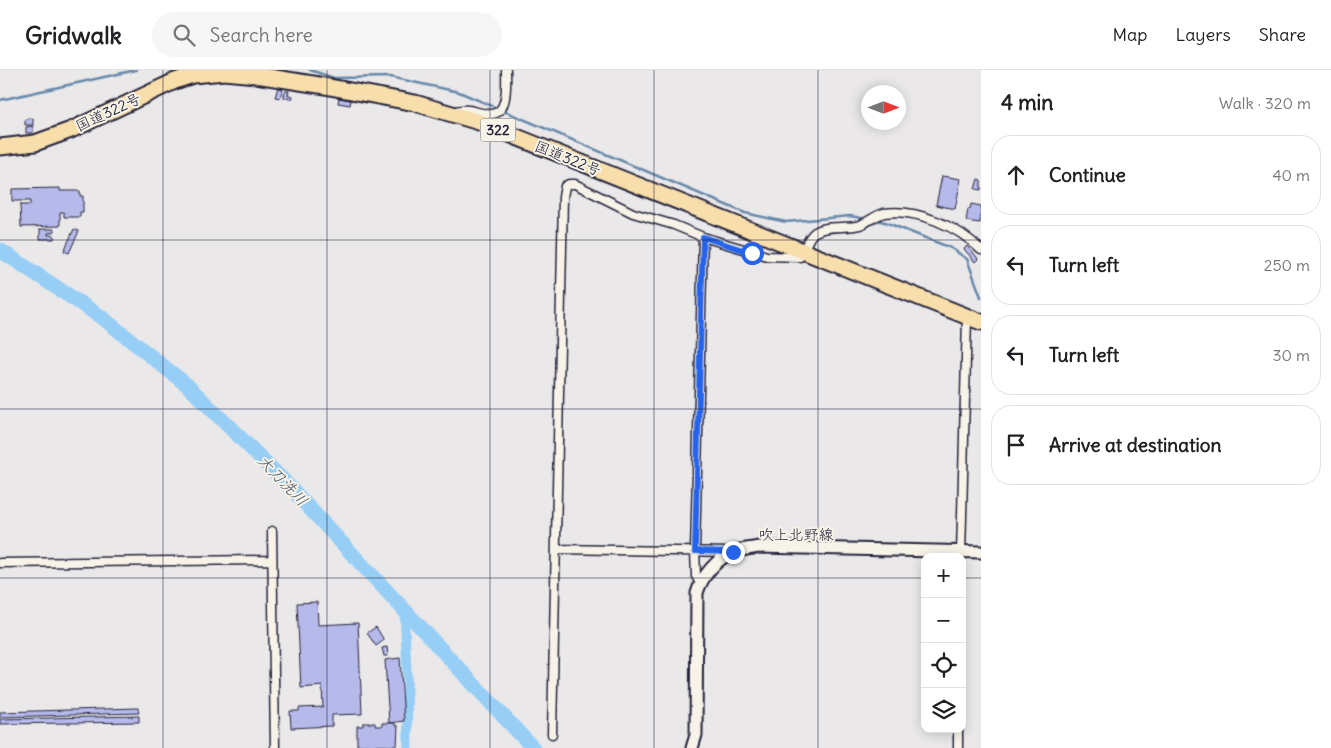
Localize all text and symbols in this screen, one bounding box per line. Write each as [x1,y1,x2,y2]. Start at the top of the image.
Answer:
search box [152,12,502,57]
text: Gridwalk [25,20,122,50]
icon: search [170,21,198,49]
text: Search here [210,23,313,47]
text: Map [1112,23,1147,46]
text: Layers [1175,23,1231,46]
text: Share [1259,23,1306,46]
north arrow [861,85,906,130]
street label: 国道322号 [72,89,144,135]
text: 4 min [1001,89,1053,116]
text: Walk · 320 m [1219,93,1311,113]
road number: 322 [480,118,516,142]
street label: 国道322号 [532,136,604,180]
icon: ahead [1002,161,1030,189]
text: Continue [1049,163,1126,187]
text: 40 m [1272,165,1310,185]
route start [741,242,764,265]
icon: left [1002,251,1030,279]
text: Turn left [1049,253,1119,277]
text: 250 m [1264,255,1310,275]
icon: left [1002,341,1030,369]
text: Turn left [1049,343,1119,367]
text: 30 m [1273,345,1310,365]
icon: arrive [1002,431,1030,459]
text: Arrive at destination [1049,433,1222,457]
water label: 大刀洗川 [254,450,312,510]
street label: 吹上北野線 [758,525,834,544]
route end [722,541,745,564]
map controls [921,553,966,733]
button: + [921,553,966,598]
button: − [921,598,966,643]
button: locate [921,643,966,688]
button: layers [921,688,966,733]

